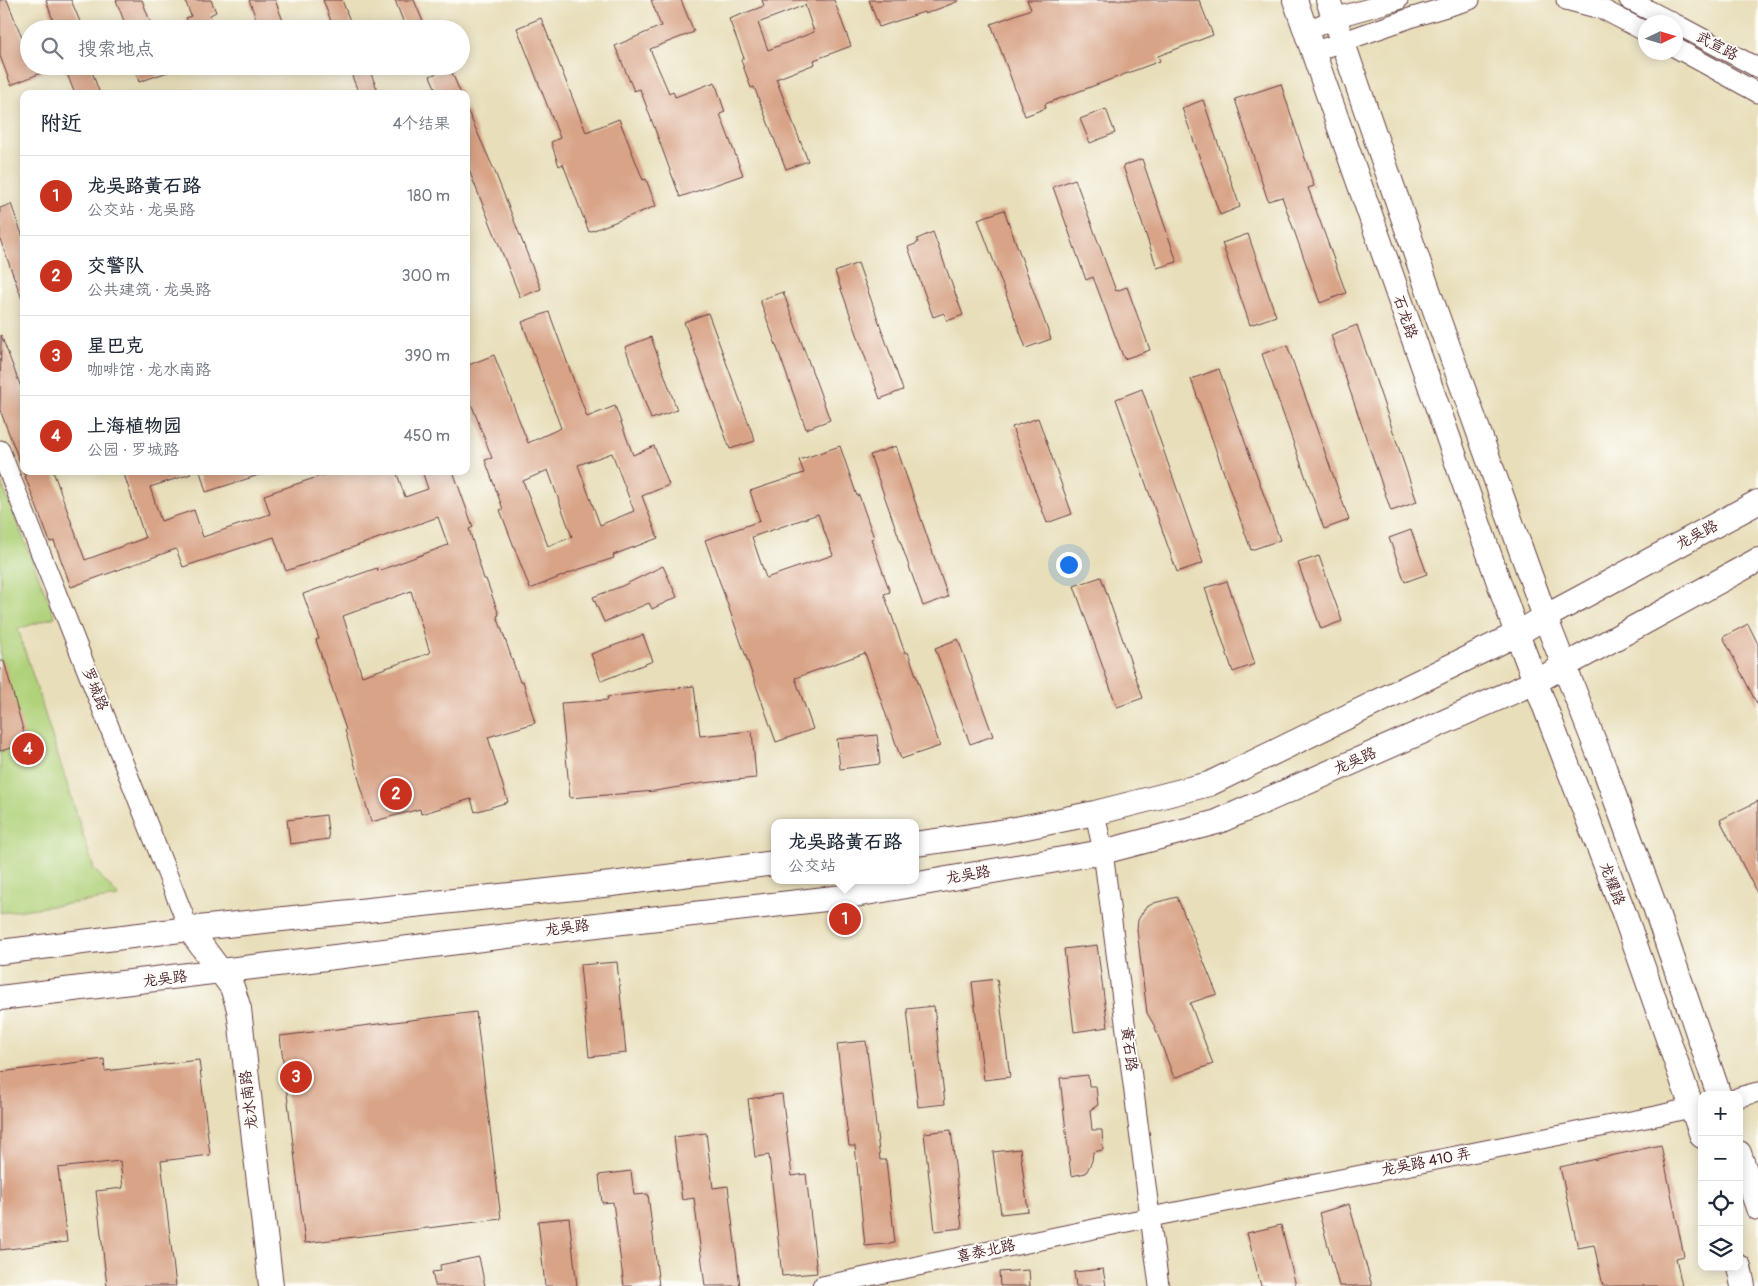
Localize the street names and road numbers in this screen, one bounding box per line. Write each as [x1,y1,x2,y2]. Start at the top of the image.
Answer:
street label: 武宣路 [1693,27,1741,65]
street label: 石龙路 [1389,293,1421,341]
street label: 龙吴路 [1673,516,1721,554]
street label: 罗城路 [78,665,112,713]
street label: 龙吴路 [1331,743,1379,779]
street label: 龙耀路 [1595,860,1629,908]
street label: 龙吴路 [944,862,992,888]
street label: 龙吴路 [544,916,590,940]
street label: 龙吴路 [142,967,188,991]
street label: 黄石路 [1117,1026,1141,1072]
street label: 龙水南路 [236,1069,262,1131]
street label: 龙吴路 410 弄 [1379,1144,1473,1180]
street label: 喜泰北路 [955,1235,1017,1267]

